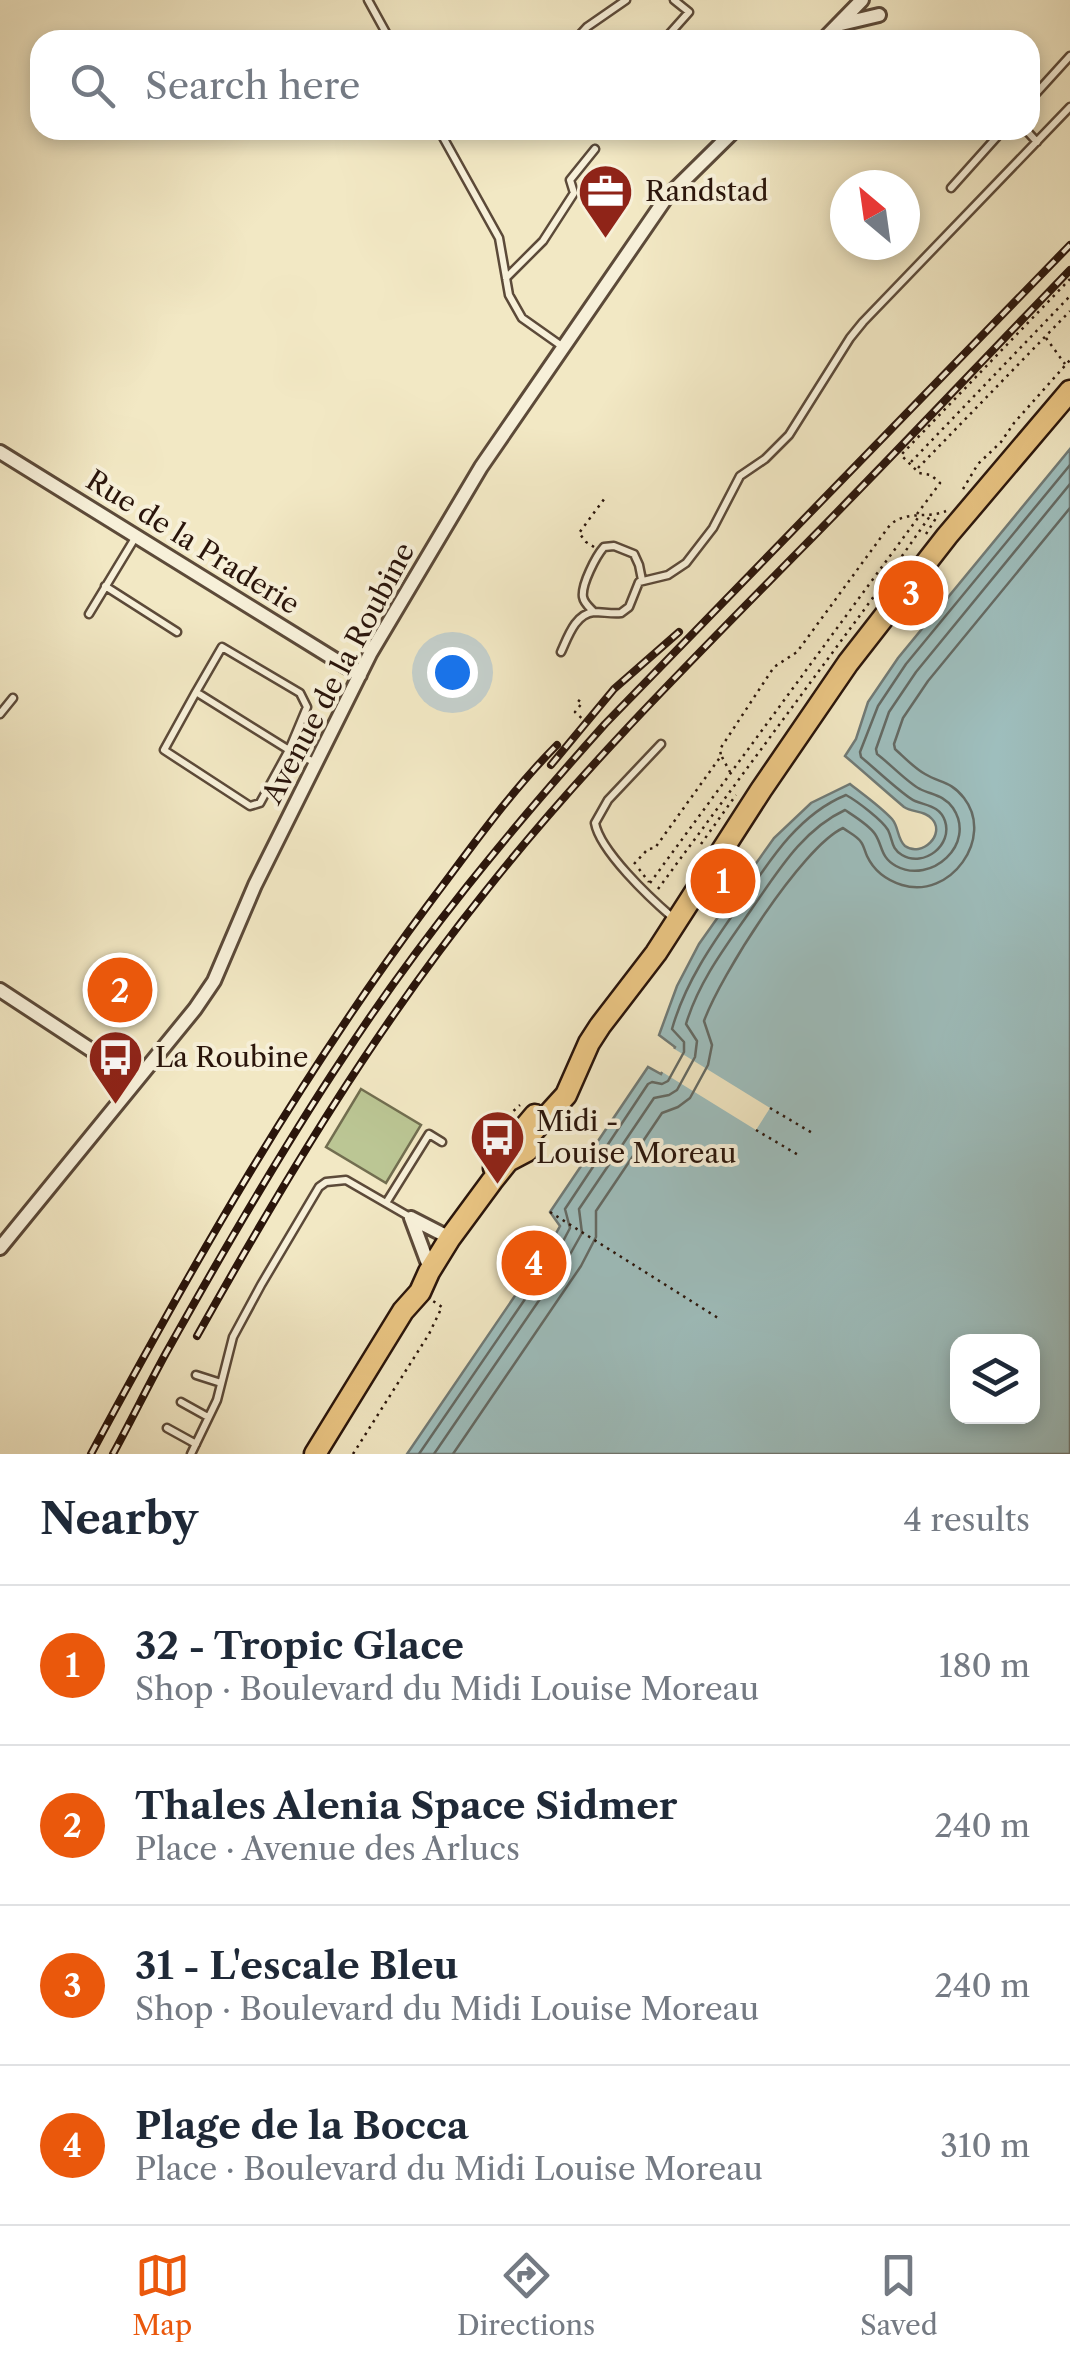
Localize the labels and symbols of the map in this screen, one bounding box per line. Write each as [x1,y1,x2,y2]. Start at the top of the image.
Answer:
office icon: Randstad [576,161,636,240]
north arrow [830,170,920,260]
place label: Randstad [645,174,769,208]
street label: Rue de la Praderie [80,463,306,621]
street label: Avenue de la Roubine [254,537,421,810]
pin: 3 [878,556,944,630]
your location [427,647,478,698]
pin: 1 [690,844,756,918]
pin: 2 [88,952,152,1028]
bus stop icon: La Roubine [86,1027,146,1106]
place label: La Roubine [155,1040,309,1074]
place label: Midi - Louise Moreau [536,1104,737,1170]
bus stop icon: Midi - Louise Moreau [467,1107,527,1186]
pin: 4 [502,1226,566,1300]

